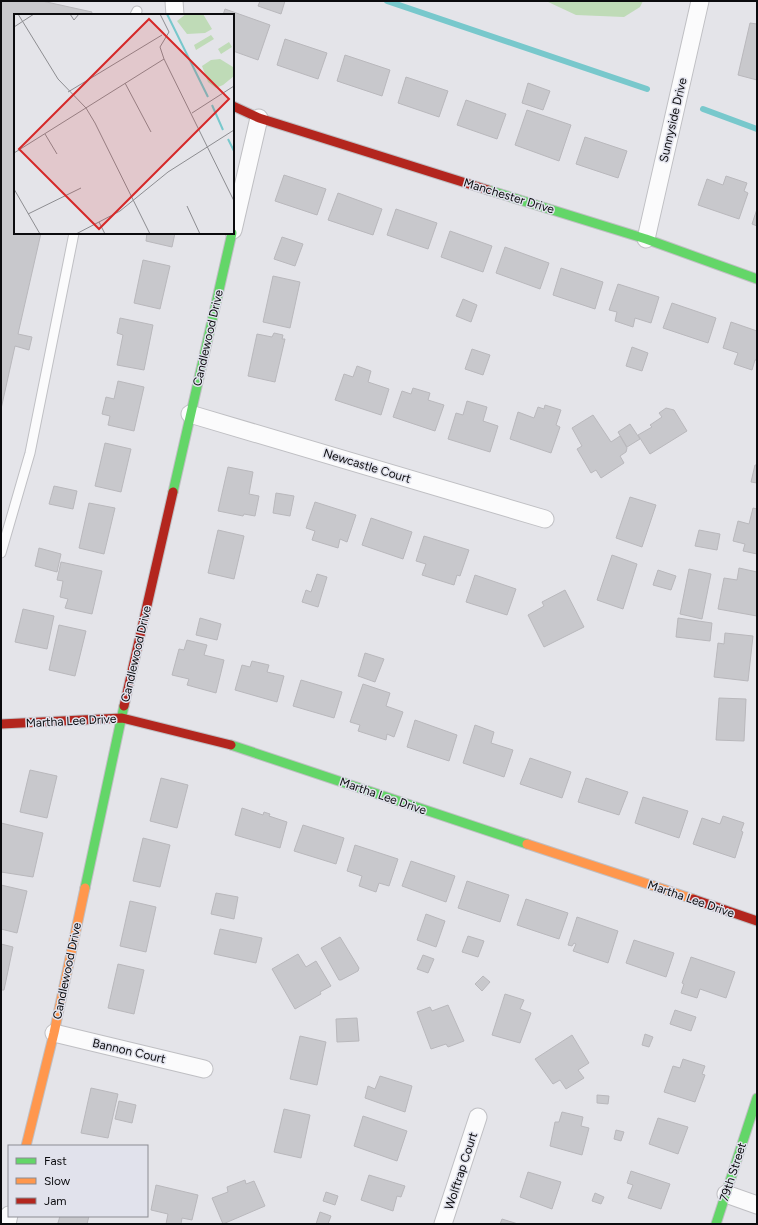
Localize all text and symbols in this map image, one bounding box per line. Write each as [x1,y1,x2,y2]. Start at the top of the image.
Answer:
inset map [14,14,234,234]
street label: Sunnyside Drive [656,76,690,164]
street label: Manchester Drive [462,176,556,217]
street label: Candlewood Drive [190,288,226,388]
street label: Newcastle Court [322,446,413,486]
street label: Candlewood Drive [118,604,154,704]
street label: Martha Lee Drive [25,712,117,730]
street label: Martha Lee Drive [338,775,429,818]
street label: Martha Lee Drive [646,878,737,921]
street label: Candlewood Drive [50,921,84,1021]
street label: Bannon Court [91,1036,167,1066]
street label: Wolftrap Court [442,1130,480,1212]
street label: 79th Street [717,1140,749,1203]
legend [8,1145,148,1217]
text: Fast [44,1154,67,1168]
text: Slow [44,1174,71,1188]
text: Jam [44,1194,67,1208]

